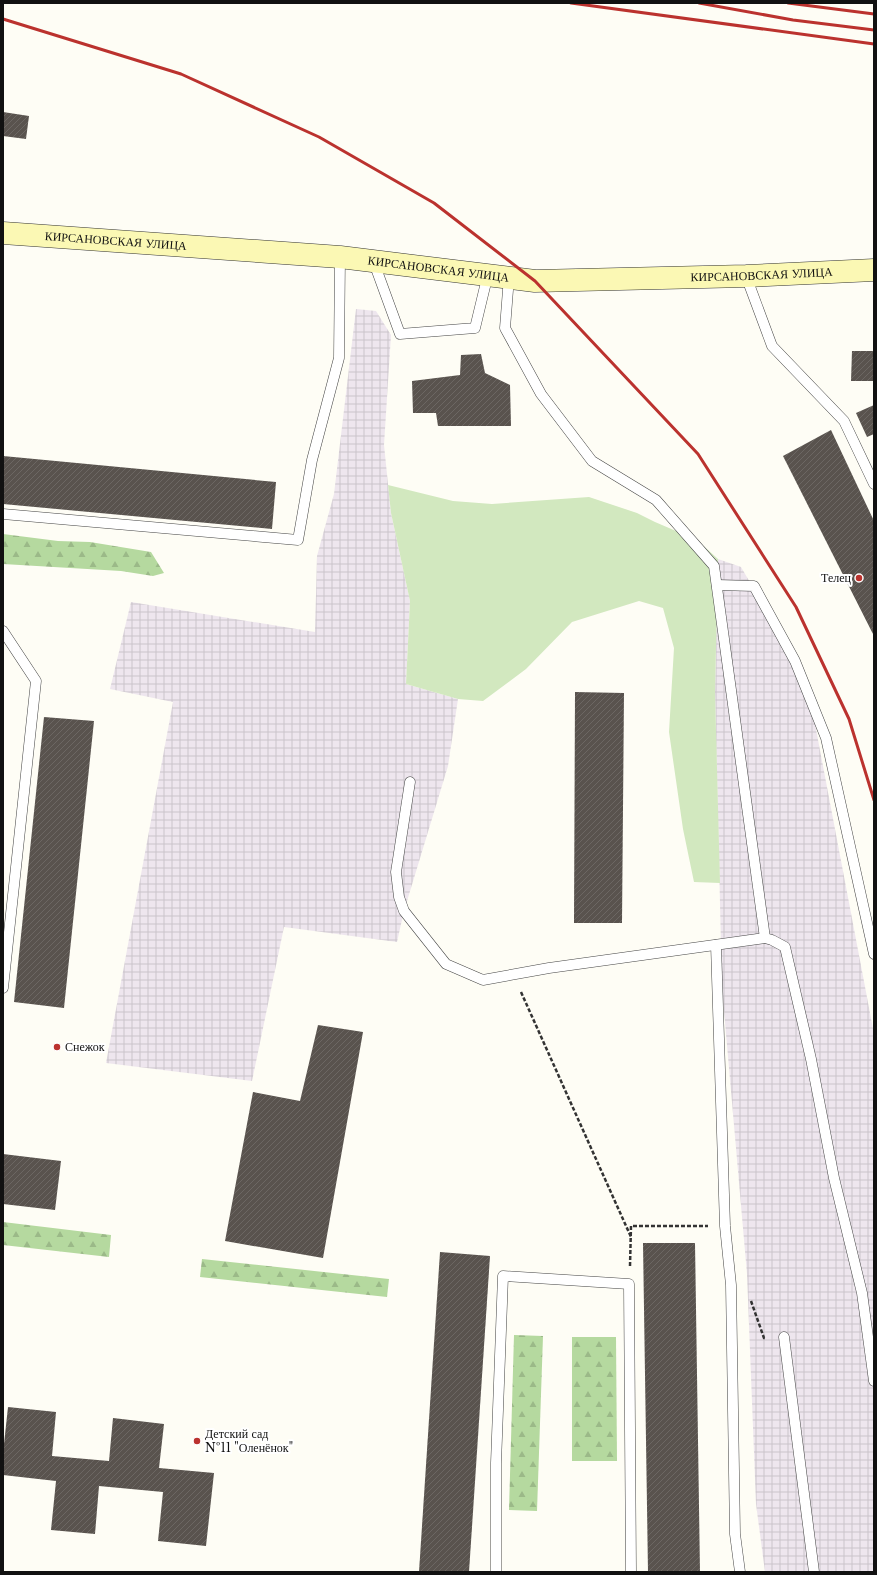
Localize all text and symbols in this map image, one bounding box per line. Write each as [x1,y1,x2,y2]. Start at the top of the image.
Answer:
street label: КИРСАНОВСКАЯ УЛИЦА [44,228,188,253]
street label: КИРСАНОВСКАЯ УЛИЦА [367,252,510,285]
street label: КИРСАНОВСКАЯ УЛИЦА [690,264,833,284]
place label: Телец [821,570,852,585]
marker: Телец [854,573,864,583]
place label: Снежок [65,1039,105,1054]
marker: Снежок [52,1042,62,1052]
place label: Детский сад №11 "Оленёнок" [205,1426,293,1455]
marker: Детский сад №11 "Оленёнок" [192,1436,202,1446]

